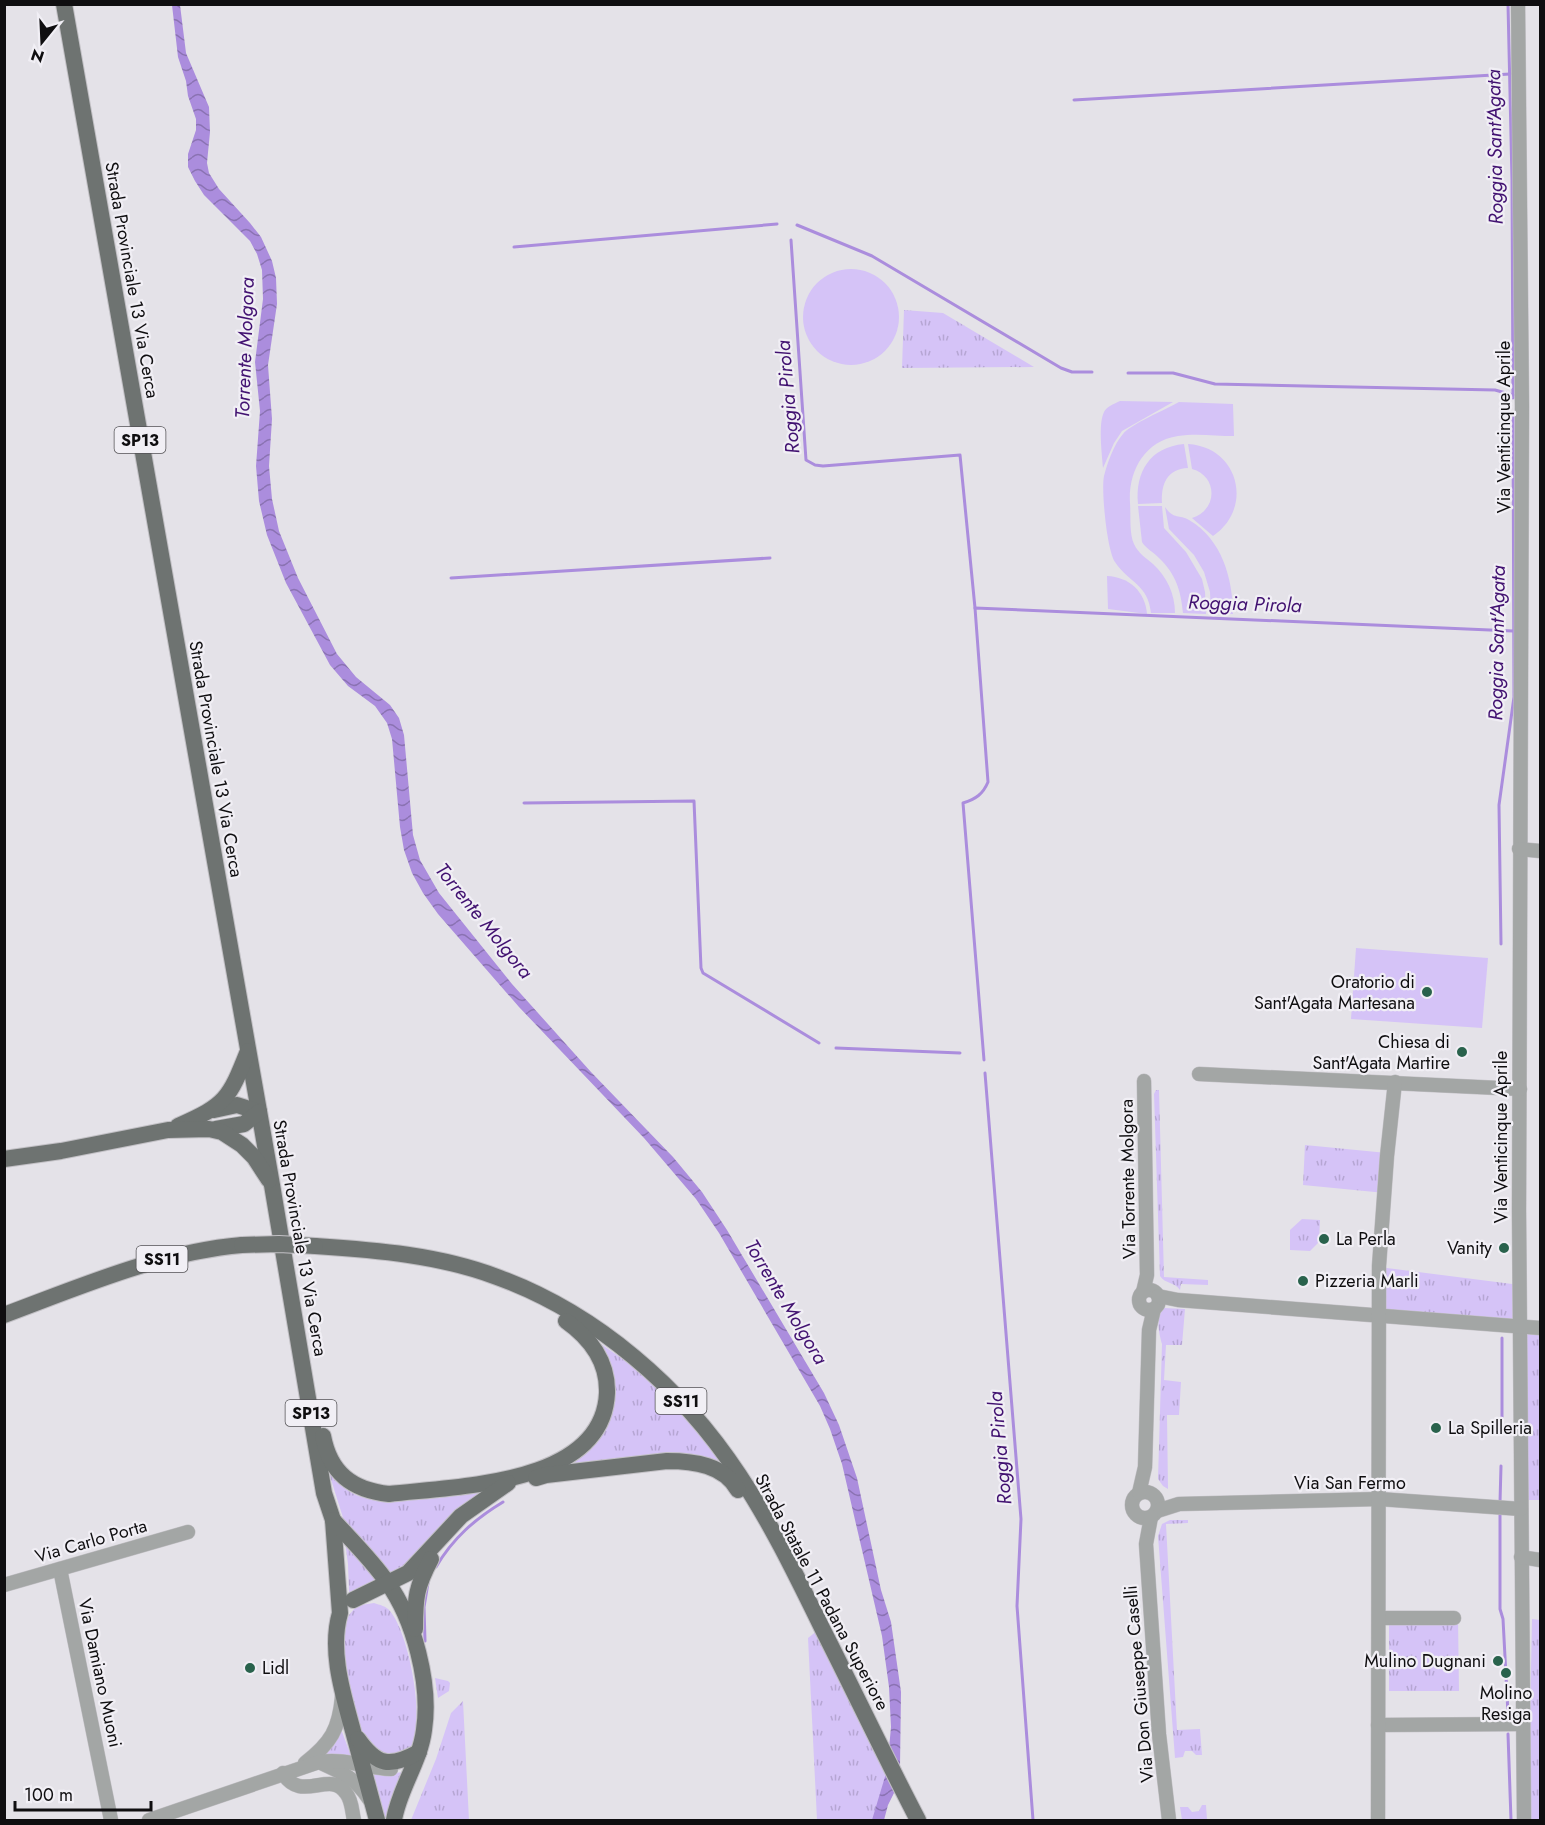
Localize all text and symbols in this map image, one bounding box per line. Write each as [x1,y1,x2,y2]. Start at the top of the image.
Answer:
north arrow [12,12,72,72]
text: N [28,43,47,69]
water label: Roggia Sant'Agata [1479,69,1511,225]
street label: Strada Provinciale 13 Via Cerca [98,160,166,400]
water label: Torrente Molgora [228,277,262,419]
water label: Roggia Pirola [769,339,807,455]
street label: Via Venticinque Aprile [1491,341,1517,513]
road number: SP13 [114,427,166,453]
water label: Roggia Sant'Agata [1481,565,1513,721]
water label: Roggia Pirola [1188,588,1302,620]
street label: Strada Provinciale 13 Via Cerca [182,639,250,879]
water label: Torrente Molgora [428,857,540,985]
place label: Oratorio di Sant'Agata Martesana [1254,969,1415,1016]
marker: Oratorio di Sant'Agata Martesana [1420,985,1434,999]
place label: Chiesa di Sant'Agata Martire [1313,1029,1450,1076]
marker: Chiesa di Sant'Agata Martire [1455,1045,1469,1059]
street label: Via Venticinque Aprile [1488,1051,1514,1223]
street label: Via Torrente Molgora [1114,1099,1142,1259]
street label: Strada Provinciale 13 Via Cerca [266,1118,334,1358]
place label: La Perla [1336,1226,1396,1252]
marker: La Perla [1317,1232,1331,1246]
water label: Torrente Molgora [737,1234,835,1370]
place label: Vanity [1447,1235,1492,1261]
marker: Vanity [1497,1241,1511,1255]
road number: SS11 [136,1246,188,1272]
place label: Pizzeria Marli [1315,1268,1419,1294]
marker: Pizzeria Marli [1296,1274,1310,1288]
road number: SS11 [656,1388,706,1414]
water label: Roggia Pirola [981,1390,1019,1506]
road number: SP13 [286,1400,336,1426]
place label: La Spilleria [1448,1415,1532,1441]
marker: La Spilleria [1429,1421,1443,1435]
street label: Strada Statale 11 Padana Superiore [748,1469,896,1715]
street label: Via San Fermo [1294,1470,1406,1496]
street label: Via Carlo Porta [32,1513,150,1569]
street label: Via Don Giuseppe Caselli [1117,1584,1161,1784]
street label: Via Damiano Muoni [72,1596,128,1750]
place label: Mulino Dugnani [1364,1648,1486,1674]
marker: Mulino Dugnani [1491,1654,1505,1668]
place label: Lidl [262,1655,289,1681]
marker: Lidl [243,1661,257,1675]
marker: Molino Resiga [1499,1666,1513,1680]
place label: Molino Resiga [1480,1680,1532,1727]
scale bar [15,1774,152,1812]
text: 100 m [24,1782,73,1808]

